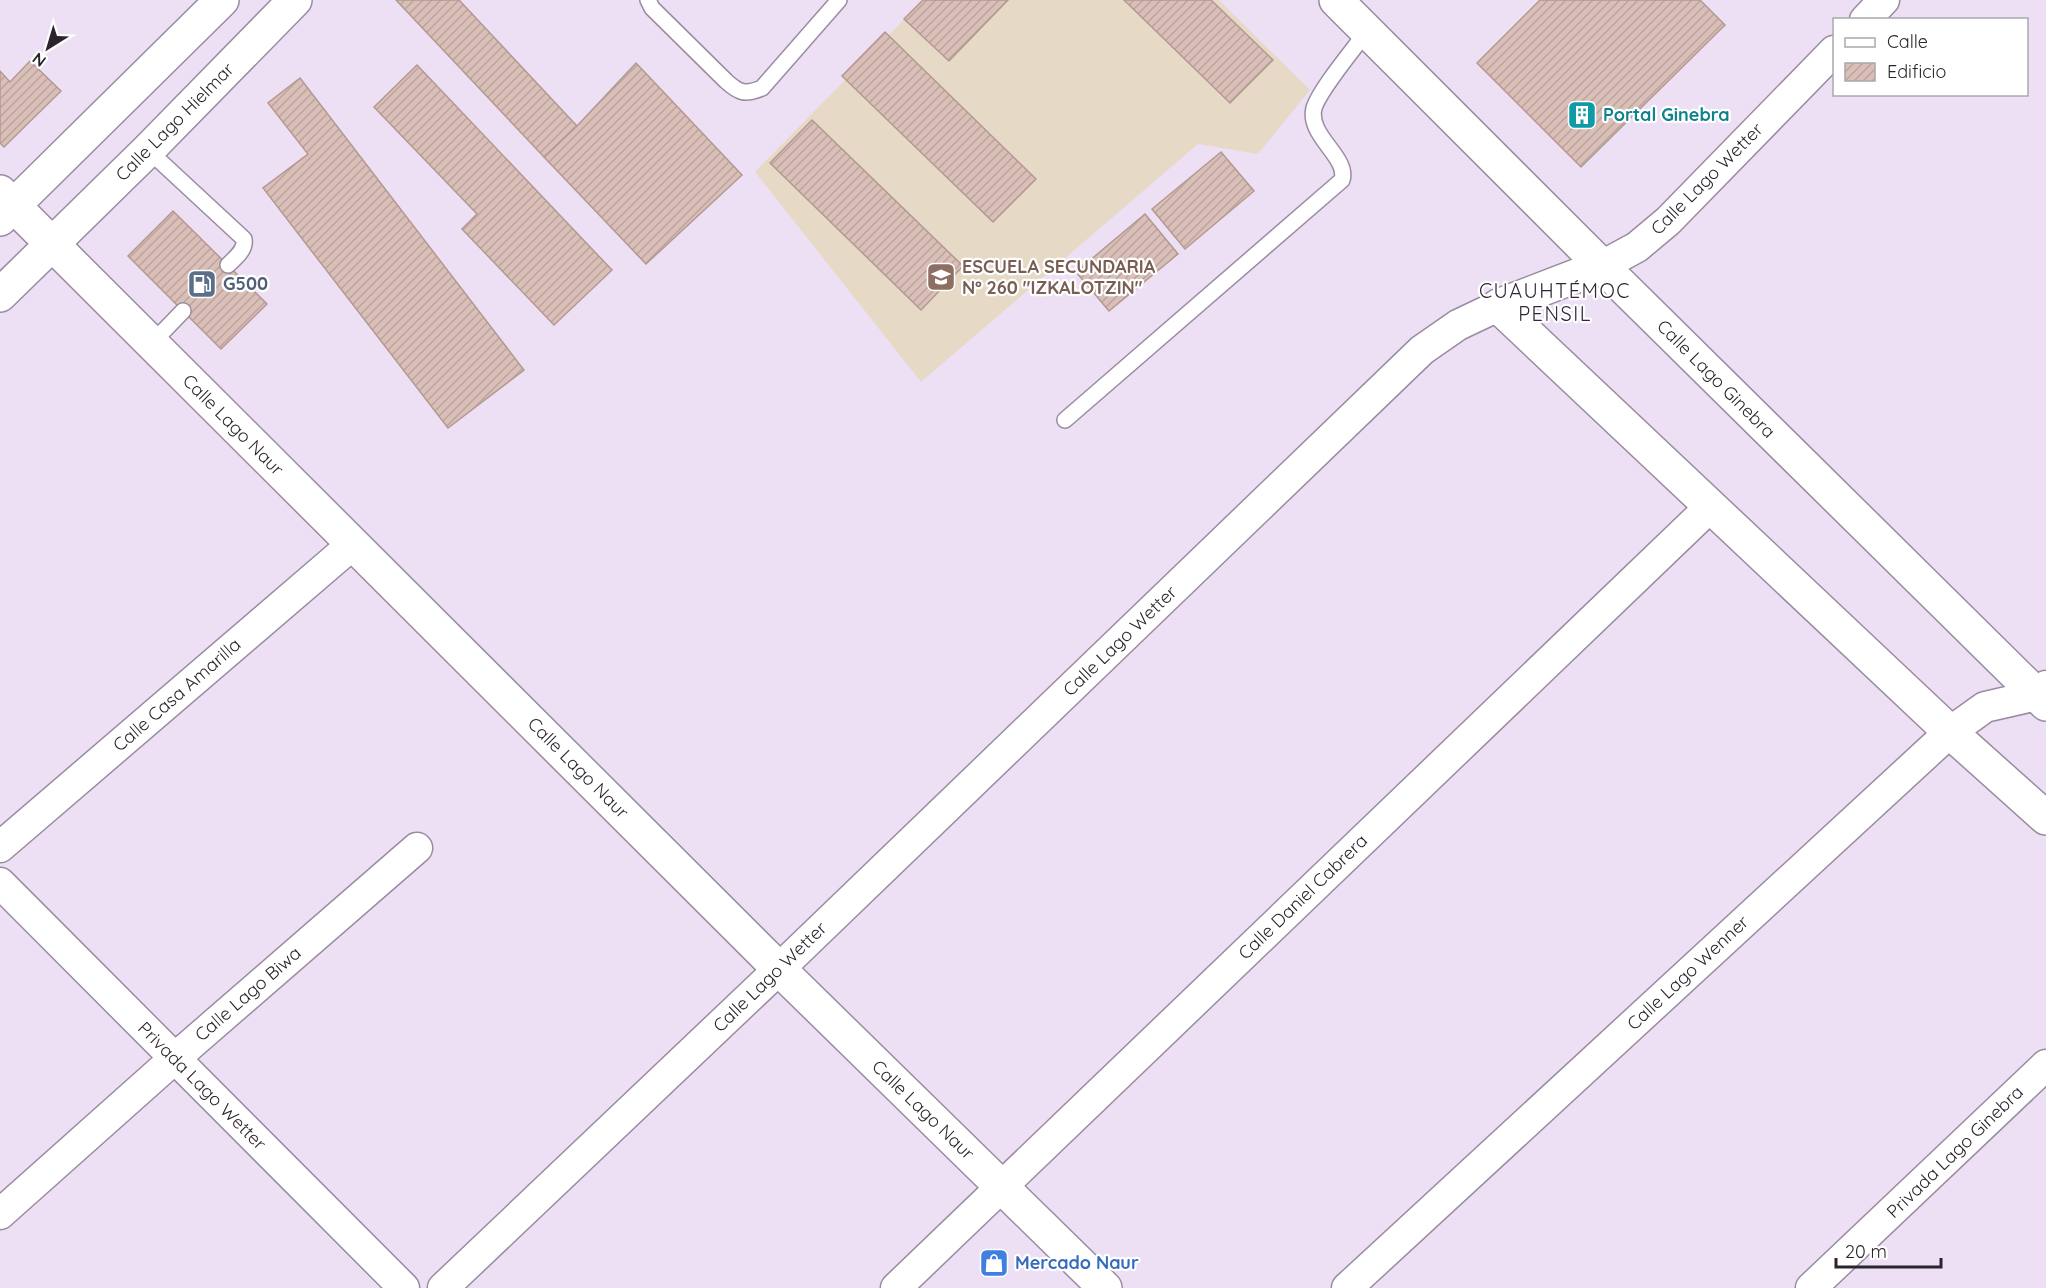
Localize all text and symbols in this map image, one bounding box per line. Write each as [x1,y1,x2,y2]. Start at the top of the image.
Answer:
north arrow [18,18,78,78]
legend [1833,18,2028,96]
text: Calle [1887,30,1928,53]
text: N [28,48,50,72]
street label: Calle Lago Hielmar [111,57,239,186]
text: Edificio [1887,60,1946,83]
building icon: Portal Ginebra [1566,99,1598,131]
place label: Portal Ginebra [1603,103,1730,126]
street label: Calle Lago Wetter [1646,118,1768,240]
place label: ESCUELA SECUNDARIA Nº 260 "IZKALOTZIN" [962,255,1156,299]
school or university icon: ESCUELA SECUNDARIA Nº 260 "IZKALOTZIN" [925,261,957,293]
fuel station icon: G500 [186,268,218,300]
place label: G500 [223,272,268,295]
district label: CUAUHTÉMOC PENSIL [1479,278,1631,326]
street label: Calle Lago Ginebra [1652,314,1781,443]
street label: Calle Lago Naur [178,369,289,480]
street label: Calle Lago Wetter [1058,580,1181,701]
street label: Calle Casa Amarilla [108,633,245,756]
street label: Calle Lago Naur [523,712,634,823]
street label: Calle Daniel Cabrera [1233,829,1372,964]
street label: Calle Lago Wenner [1622,910,1753,1035]
street label: Calle Lago Wetter [708,916,831,1037]
street label: Calle Lago Biwa [190,941,305,1046]
street label: Privada Lago Wetter [133,1017,271,1155]
street label: Calle Lago Naur [867,1055,980,1164]
street label: Privada Lago Ginebra [1881,1080,2028,1223]
scale bar [1836,1231,1941,1269]
text: 20 m [1845,1240,1887,1263]
shop icon: Mercado Naur [978,1247,1010,1279]
place label: Mercado Naur [1015,1251,1139,1274]

